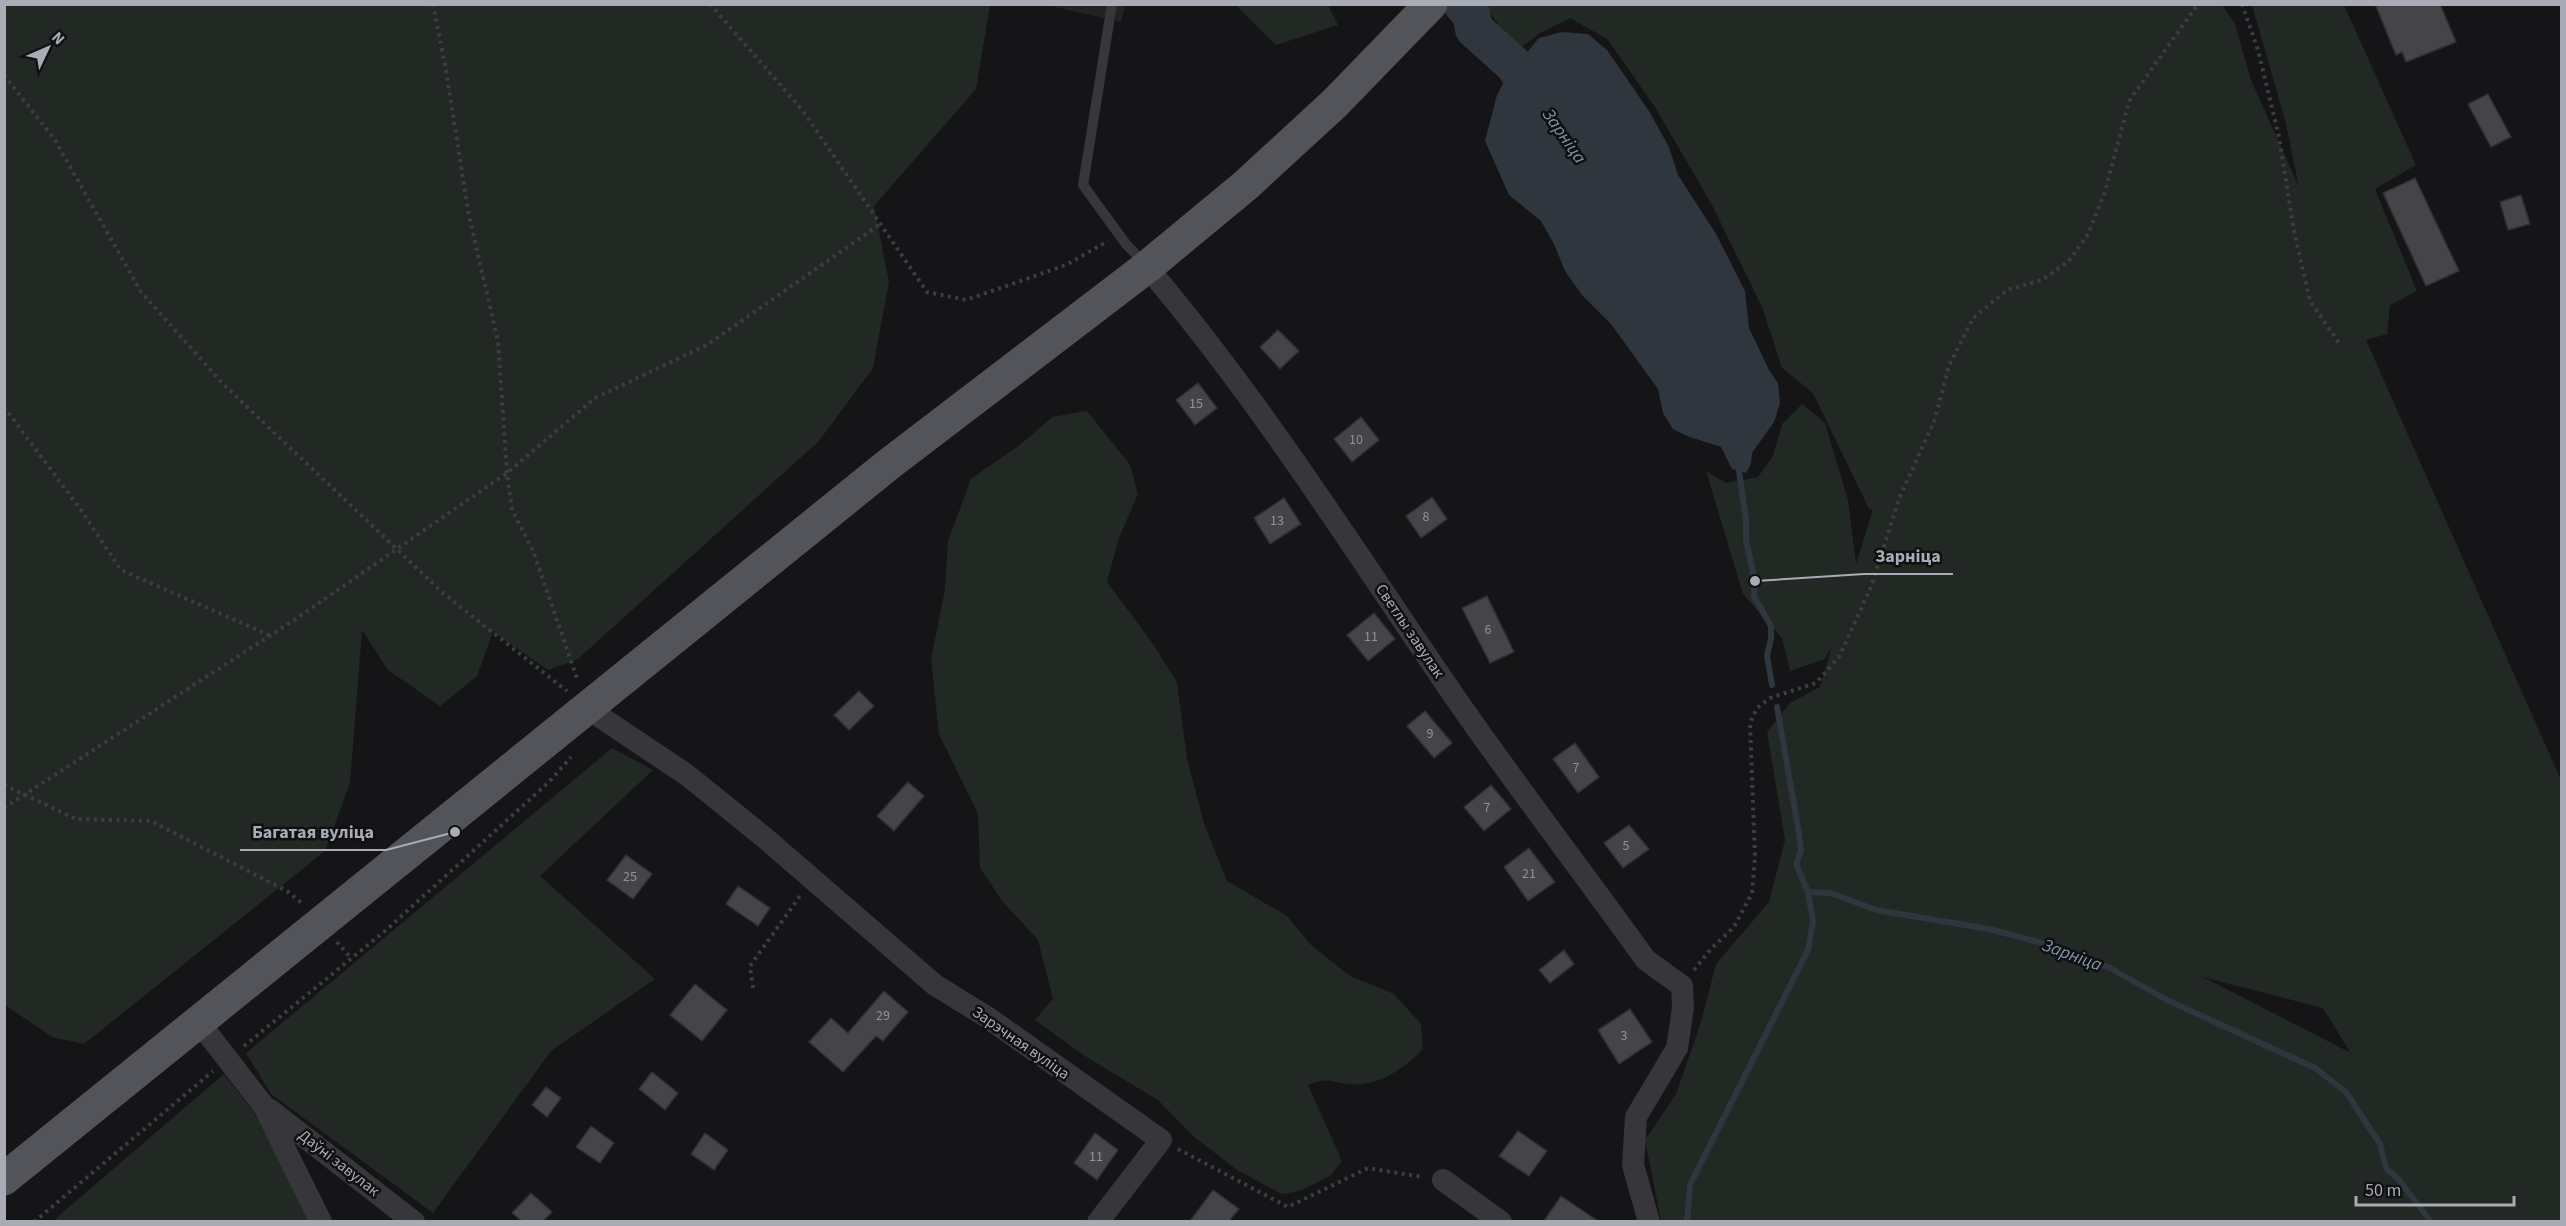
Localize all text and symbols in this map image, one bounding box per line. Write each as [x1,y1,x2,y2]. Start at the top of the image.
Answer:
north arrow [18,18,78,78]
text: N [46,27,70,50]
water label: Зарніца [1536,103,1592,169]
house number: 15 [1189,394,1203,414]
house number: 10 [1349,430,1363,450]
house number: 8 [1423,507,1430,527]
house number: 13 [1270,511,1284,531]
callout: Зарніца [1864,538,1953,574]
text: Зарніца [1875,544,1941,569]
street label: Светлы завулак [1370,579,1450,683]
house number: 6 [1485,620,1492,640]
house number: 11 [1364,627,1378,647]
house number: 9 [1427,724,1434,744]
house number: 7 [1573,758,1580,778]
house number: 7 [1484,798,1491,818]
callout: Багатая вуліца [240,814,386,850]
text: Багатая вуліца [252,820,374,845]
house number: 5 [1623,836,1630,856]
house number: 21 [1522,864,1536,884]
house number: 25 [623,867,637,887]
water label: Зарніца [2039,933,2106,977]
street label: Зарэчная вуліца [968,1001,1074,1085]
house number: 29 [876,1006,890,1026]
house number: 3 [1621,1026,1628,1046]
street label: Даўні завулак [294,1124,384,1202]
house number: 11 [1089,1147,1103,1167]
scale bar [2356,1169,2514,1207]
text: 50 m [2365,1178,2401,1203]

